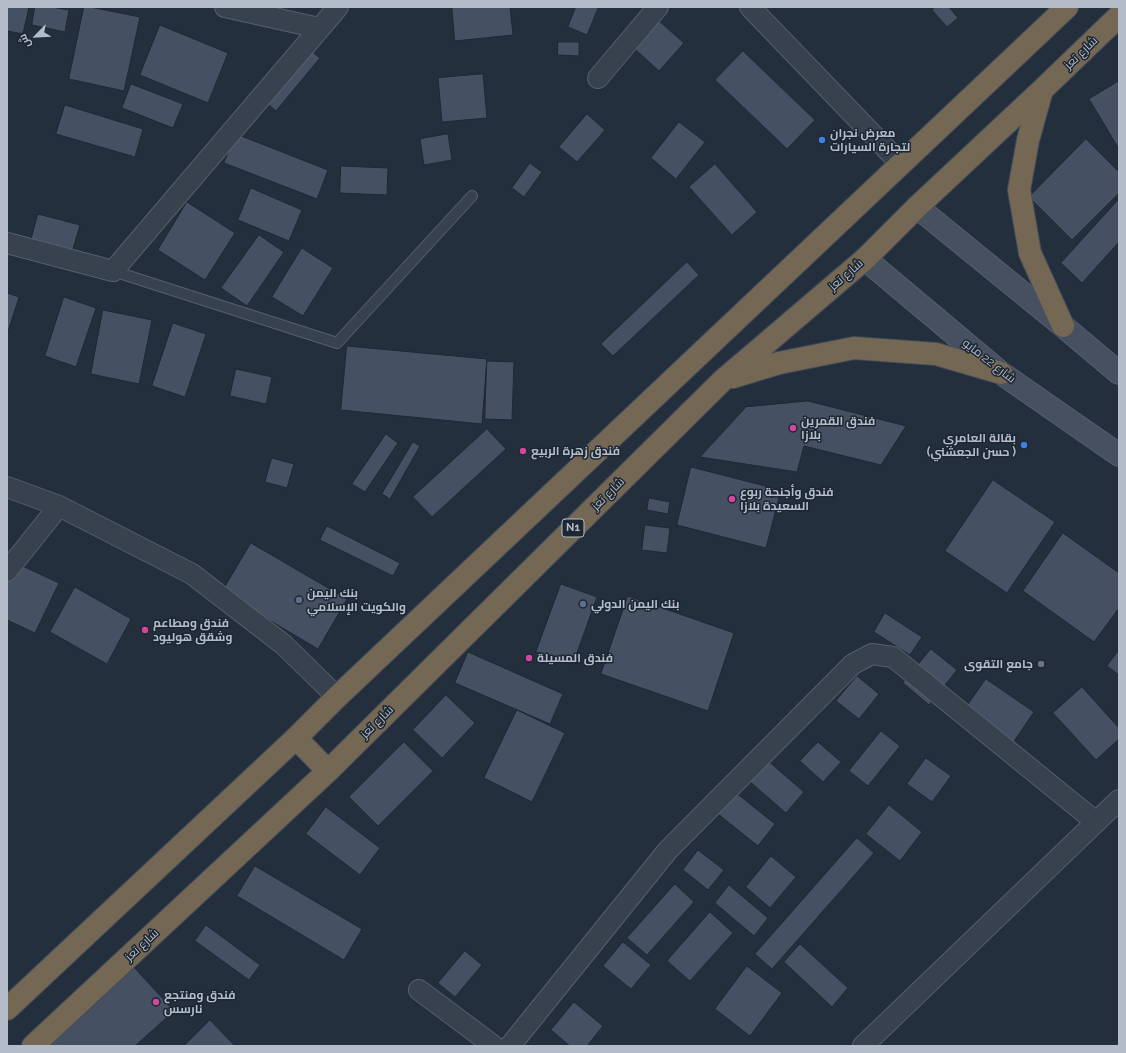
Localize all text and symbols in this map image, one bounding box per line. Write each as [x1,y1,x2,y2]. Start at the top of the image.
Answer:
north arrow [16,16,56,56]
text: ش [16,32,33,50]
street label: شارع تعز [1061,34,1101,72]
place label: معرض نجران لتجارة السيارات [830,126,910,154]
marker: معرض نجران لتجارة السيارات [817,135,827,145]
street label: شارع تعز [826,256,866,294]
street label: شارع 22 مايو [960,336,1018,386]
place label: فندق القمرين بلازا [801,414,875,442]
marker: فندق القمرين بلازا [788,423,798,433]
place label: بقالة العامري (حسن الجعشني ) [927,431,1016,459]
marker: بقالة العامري (حسن الجعشني ) [1019,440,1029,450]
place label: فندق زهرة الربيع [531,444,620,458]
marker: فندق زهرة الربيع [518,446,528,456]
street label: شارع تعز [589,475,627,513]
place label: فندق وأجنحة ربوع السعيدة بلازا [740,485,834,513]
marker: فندق وأجنحة ربوع السعيدة بلازا [727,494,737,504]
road number: N1 [562,519,584,537]
place label: بنك اليمن والكويت الإسلامي [307,586,406,614]
marker: بنك اليمن والكويت الإسلامي [294,595,304,605]
place label: بنك اليمن الدولي [591,597,679,611]
marker: بنك اليمن الدولي [578,599,588,609]
place label: فندق ومطاعم وشقق هوليود [153,616,232,644]
marker: فندق ومطاعم وشقق هوليود [140,625,150,635]
place label: فندق المسيلة [537,651,613,665]
marker: فندق المسيلة [524,653,534,663]
place label: جامع التقوى [964,657,1033,671]
marker: جامع التقوى [1036,659,1046,669]
street label: شارع تعز [358,703,396,741]
street label: شارع تعز [122,926,162,964]
place label: فندق ومنتجع نارسس [164,988,236,1016]
marker: فندق ومنتجع نارسس [151,997,161,1007]

